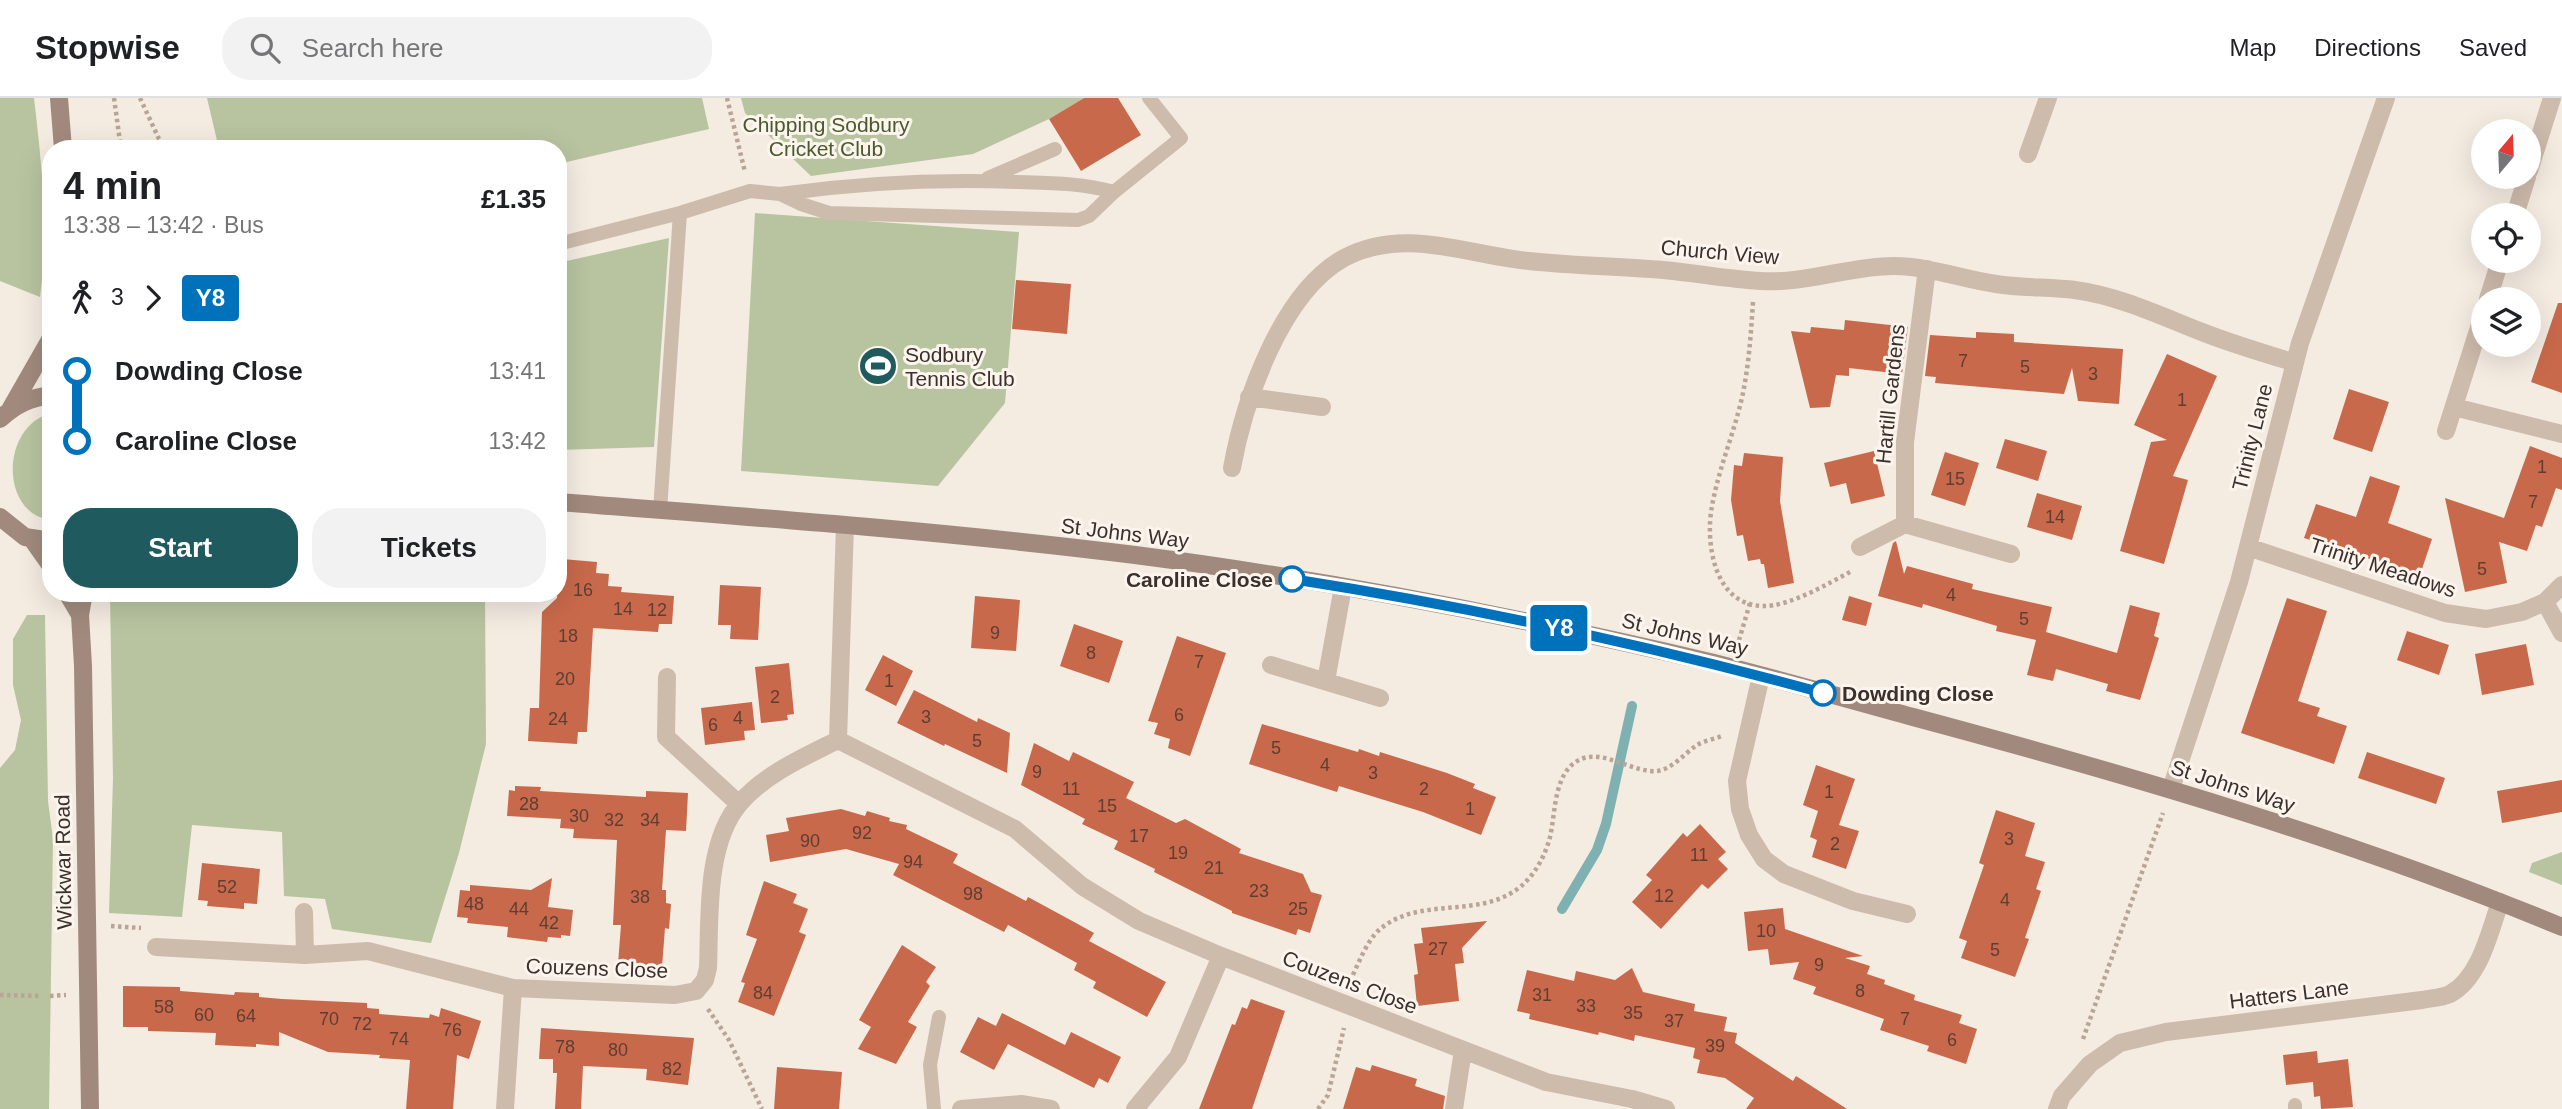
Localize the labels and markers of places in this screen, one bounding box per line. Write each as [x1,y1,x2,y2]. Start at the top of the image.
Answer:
place label: Sodbury Tennis Club [905,343,1015,390]
sports icon: Sodbury Tennis Club [857,345,899,387]
marker: Caroline Close [1279,566,1305,592]
place label: Caroline Close [1126,568,1273,591]
marker: Dowding Close [1810,680,1836,706]
place label: Dowding Close [1842,682,1994,705]

